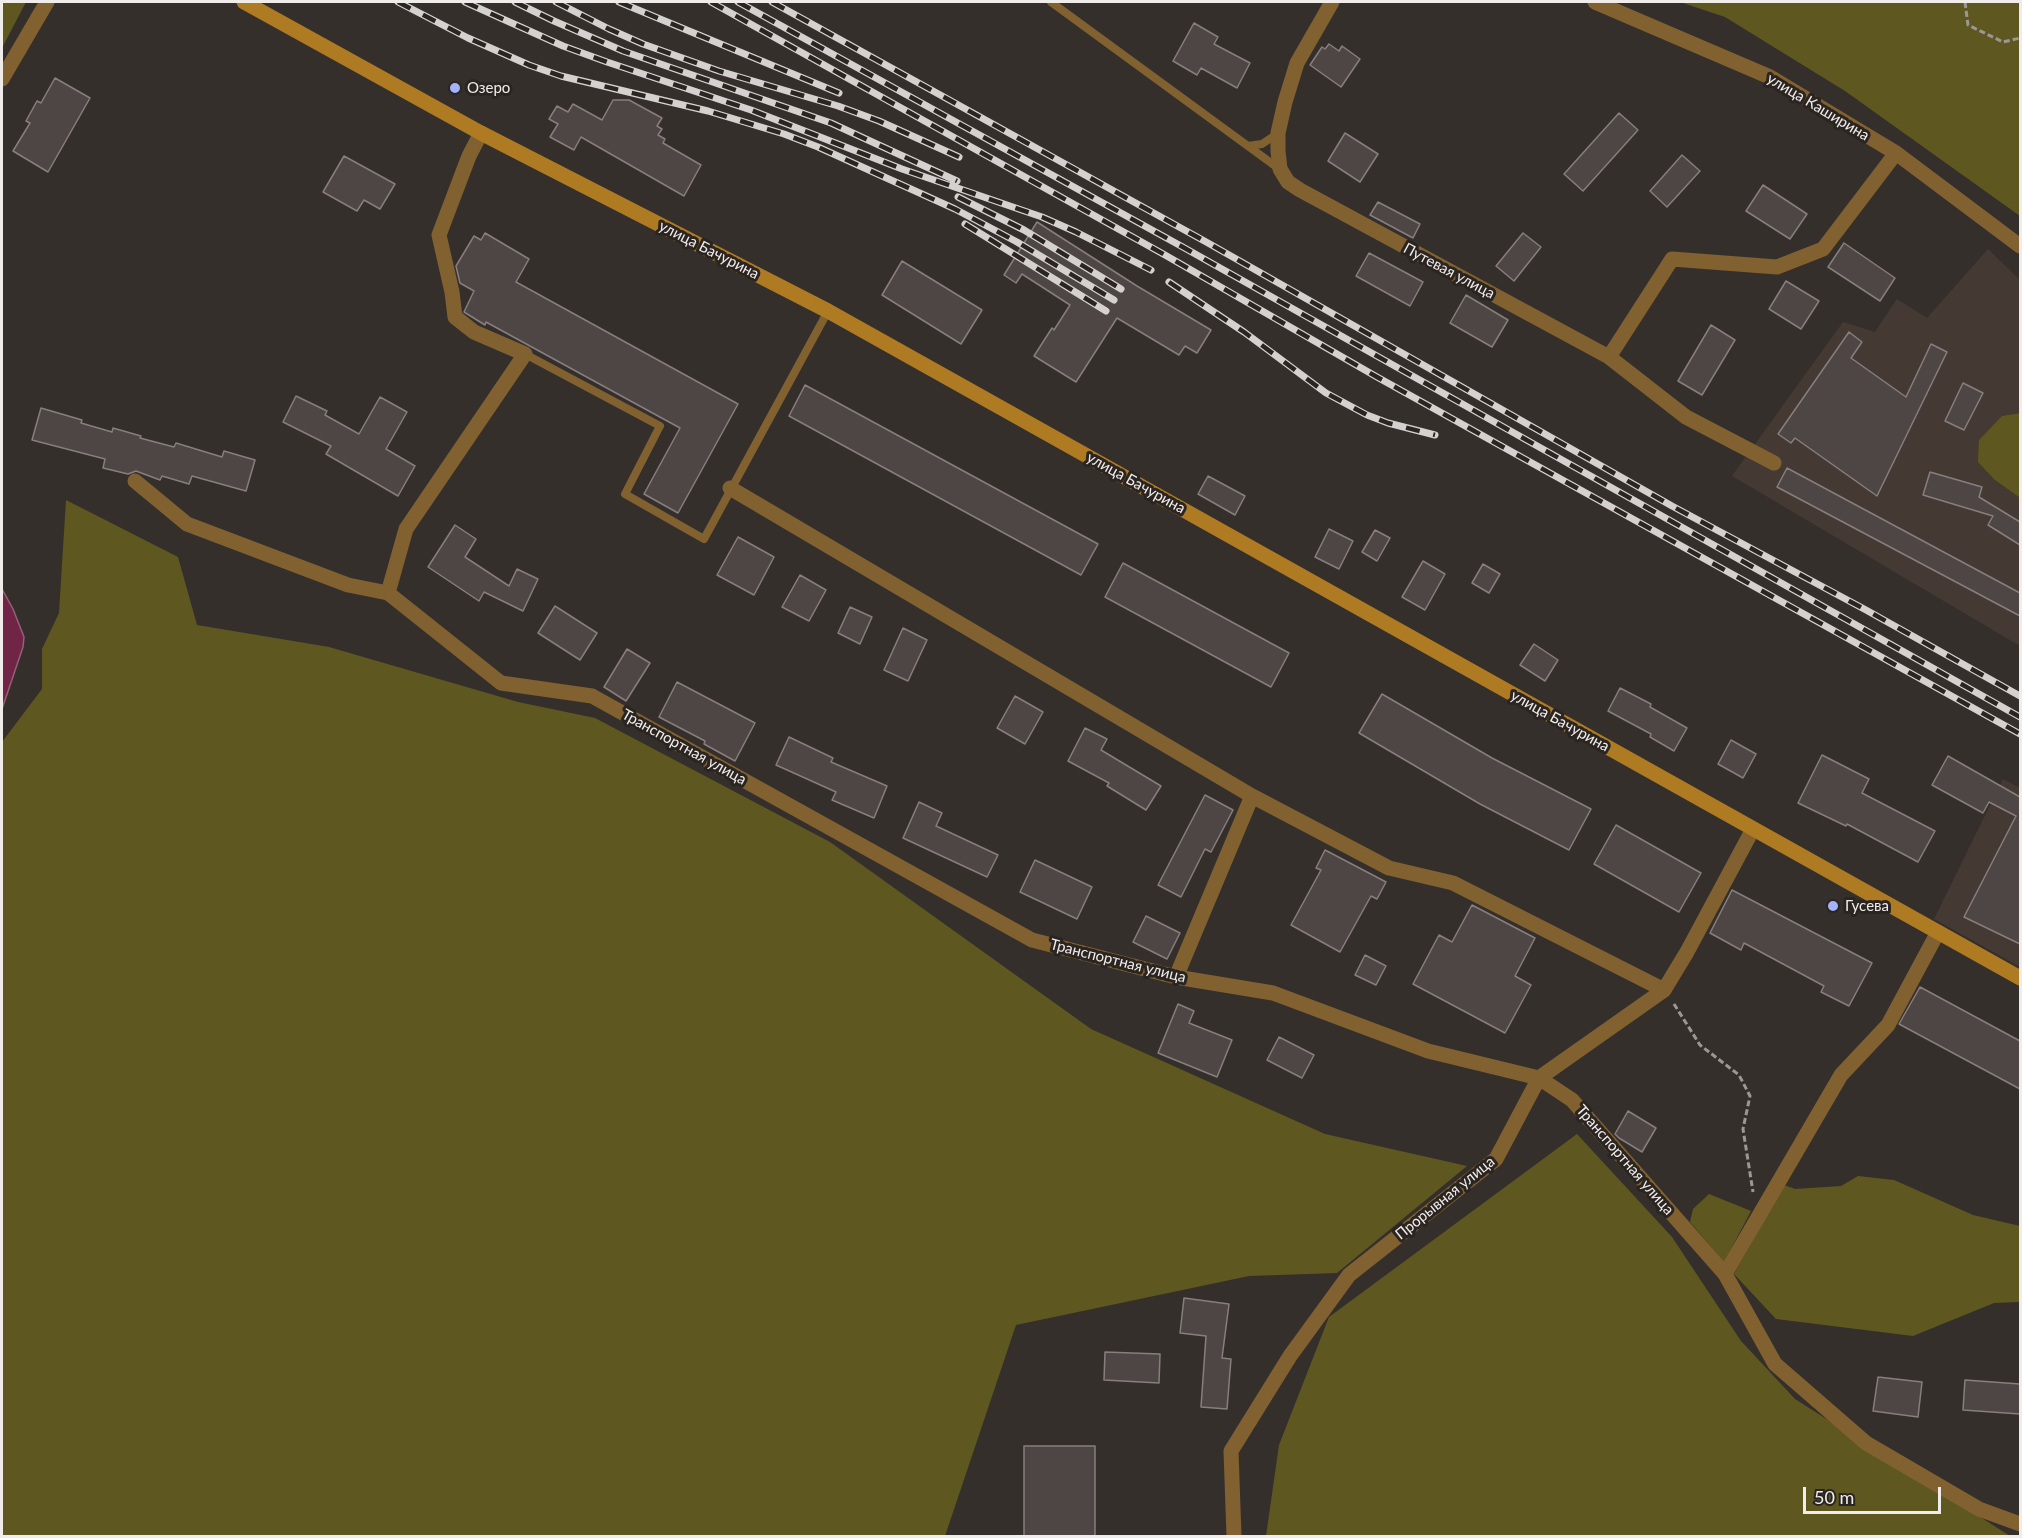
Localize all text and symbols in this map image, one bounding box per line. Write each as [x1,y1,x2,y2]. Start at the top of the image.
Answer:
street label: улица Каширина [1764,69,1872,145]
place label: Озеро [467,79,510,97]
marker: Озеро [448,81,462,95]
street label: улица Бачурина [656,217,762,283]
street label: Путевая улица [1400,239,1498,303]
street label: улица Бачурина [1084,448,1188,518]
street label: улица Бачурина [1508,686,1612,756]
street label: Транспортная улица [619,705,749,789]
place label: Гусева [1845,897,1889,915]
marker: Гусева [1826,899,1840,913]
street label: Транспортная улица [1048,935,1188,987]
street label: Транспортная улица [1572,1101,1678,1219]
street label: Прорывная улица [1392,1152,1498,1244]
scale bar [1806,1475,1944,1513]
text: 50 m [1814,1486,1854,1508]

